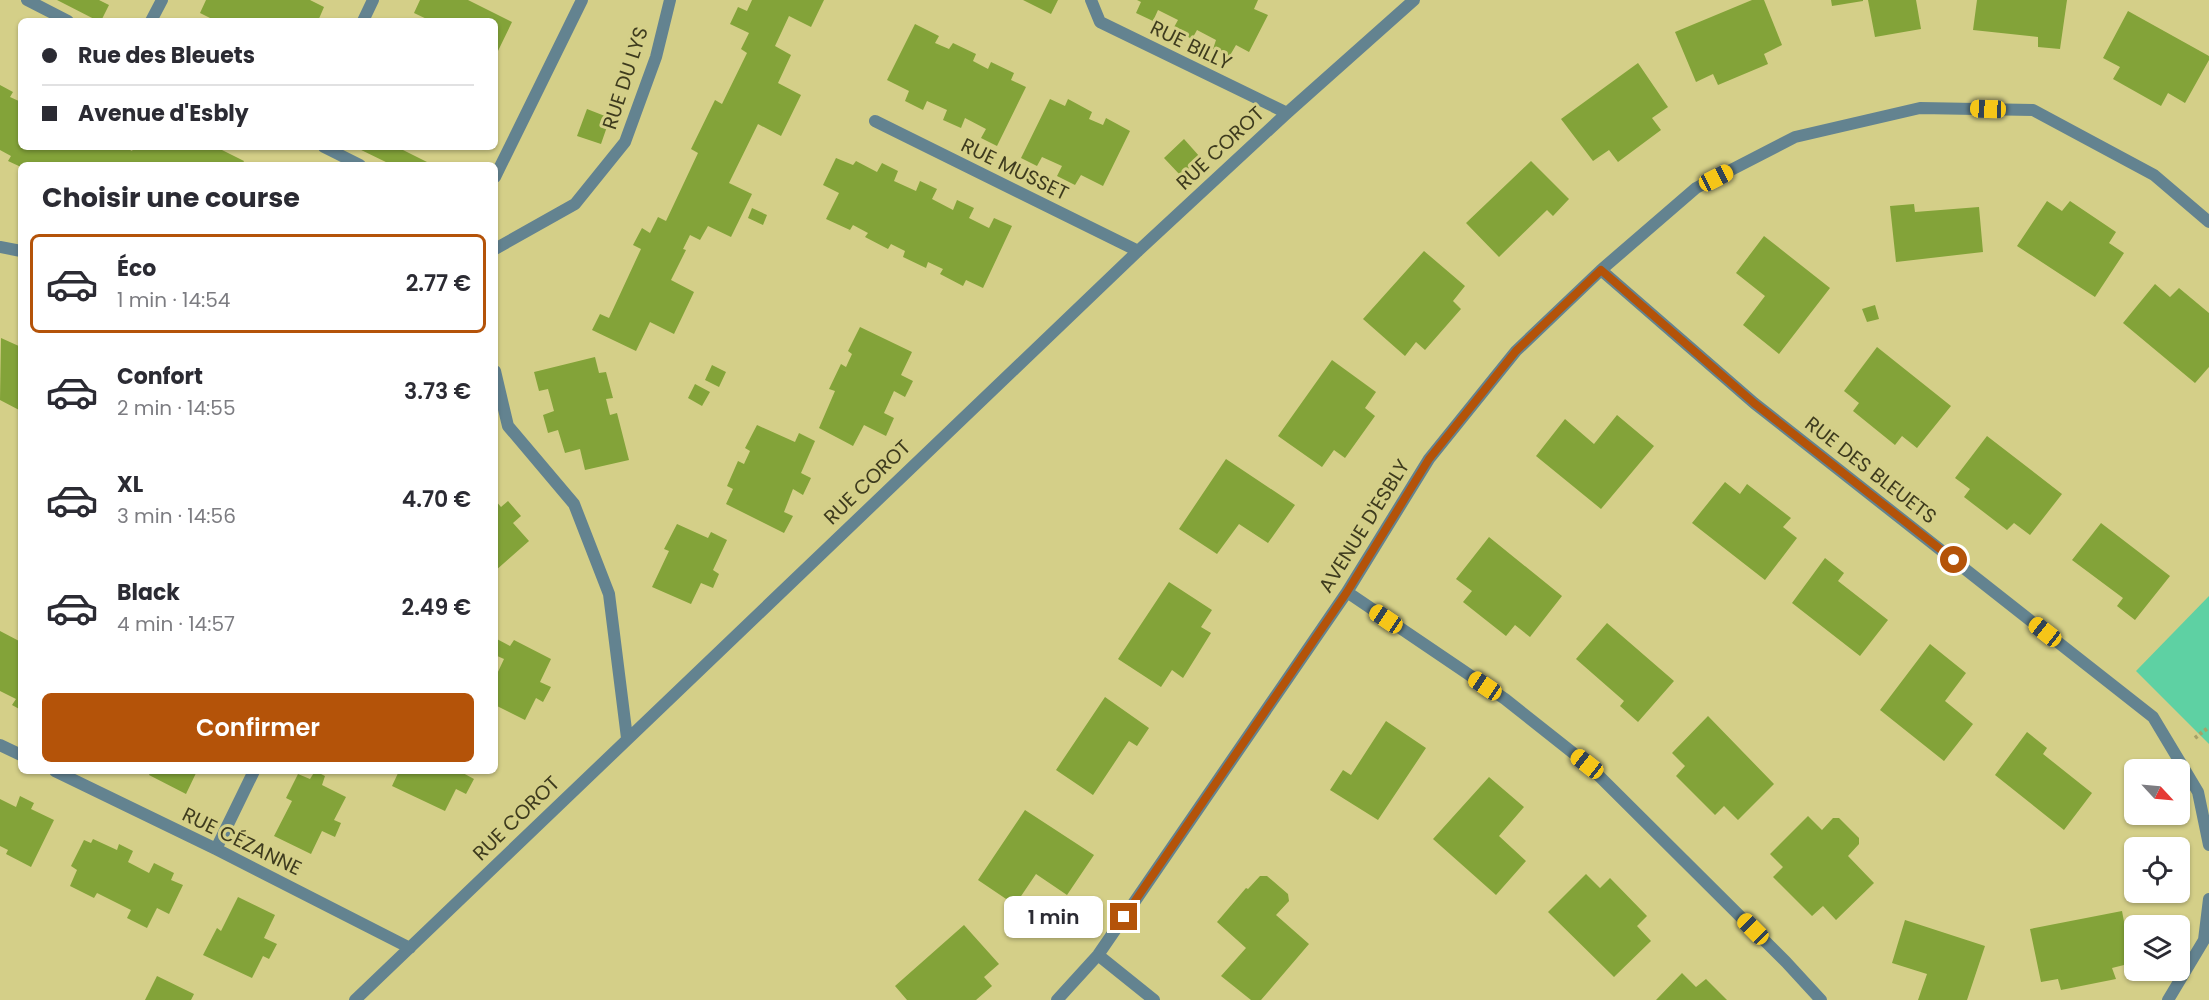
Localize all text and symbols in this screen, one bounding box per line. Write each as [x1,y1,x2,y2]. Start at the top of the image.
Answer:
street label: RUE BILLY [1146,13,1237,77]
street label: RUE DU LYS [595,23,655,133]
text: Rue des Bleuets [78,40,255,71]
text: Avenue d'Esbly [78,98,249,129]
car [1970,99,2006,119]
street label: RUE COROT [1170,100,1270,196]
street label: RUE MUSSET [956,131,1074,207]
car [1696,162,1736,194]
text: Choisir une course [42,179,300,216]
text: Éco [117,253,156,284]
icon: car [45,257,99,311]
text: 2.77 € [406,268,471,299]
text: 1 min · 14:54 [117,286,230,314]
text: Confort [117,361,203,392]
icon: car [45,365,99,419]
text: 3.73 € [404,376,471,407]
text: 2 min · 14:55 [117,394,235,422]
street label: RUE DES BLEUETS [1799,410,1943,530]
street label: RUE COROT [817,433,917,531]
street label: AVENUE D'ESBLY [1312,454,1416,598]
text: XL [117,469,143,500]
icon: car [45,473,99,527]
text: 4.70 € [402,484,471,515]
text: 3 min · 14:56 [117,502,236,530]
route start [1940,546,1967,573]
text: Black [117,577,180,608]
icon: car [45,581,99,635]
text: 2.49 € [402,592,471,623]
car [1366,601,1406,637]
text: 4 min · 14:57 [117,610,235,638]
car [2025,614,2065,650]
car [1465,668,1505,704]
button: Confirmer [42,693,474,762]
car [1567,746,1607,782]
north arrow [2124,759,2190,825]
map controls [2124,759,2190,981]
street label: RUE COROT [466,769,566,867]
street label: RUE CÉZANNE [178,800,306,882]
button: locate [2124,837,2190,903]
callout: 1 min [1004,896,1103,938]
text: 1 min [1028,903,1079,931]
route end [1110,903,1137,930]
car [1734,910,1772,948]
button: layers [2124,915,2190,981]

